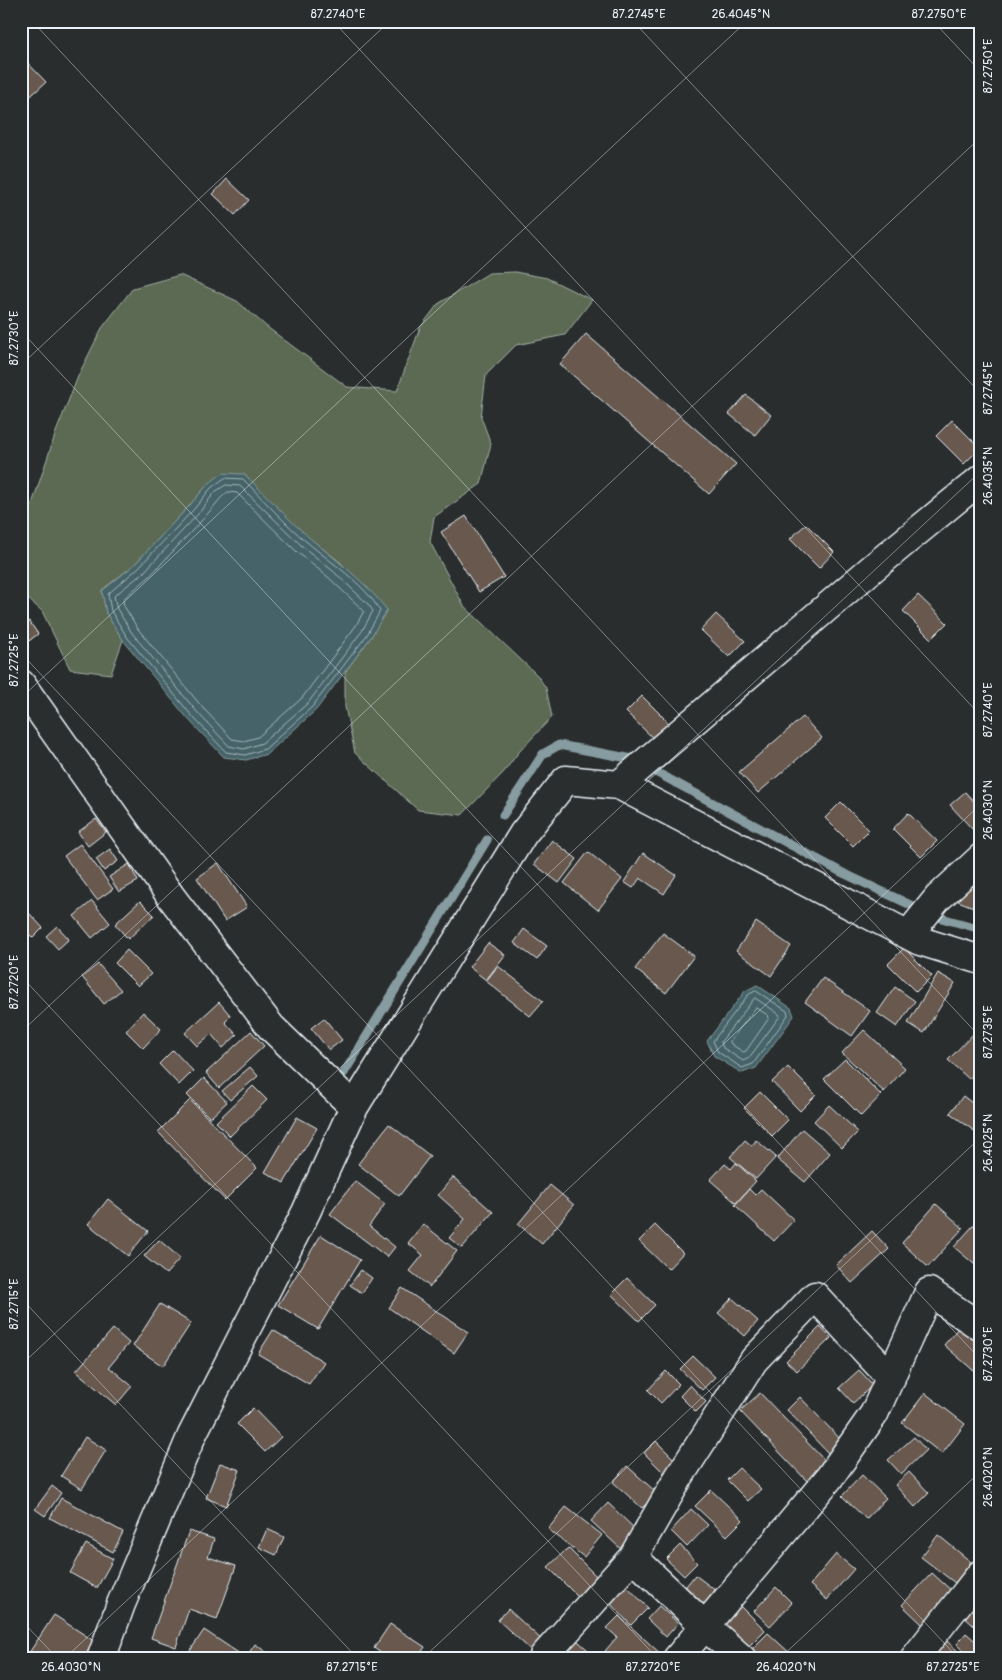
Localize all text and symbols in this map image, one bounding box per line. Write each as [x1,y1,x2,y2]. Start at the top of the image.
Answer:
text: 87.2740°E [311,7,365,22]
text: 87.2745°E [612,7,666,22]
text: 26.4045°N [712,7,770,22]
text: 87.2750°E [912,7,966,22]
text: 87.2750°E [981,39,996,93]
text: 87.2730°E [7,311,22,365]
text: 87.2745°E [981,361,996,415]
text: 26.4035°N [981,447,996,505]
text: 87.2725°E [7,634,22,686]
text: 87.2740°E [981,683,996,737]
text: 26.4030°N [981,780,996,840]
text: 87.2720°E [7,955,22,1009]
text: 87.2735°E [981,1006,996,1058]
text: 26.4025°N [981,1114,996,1172]
text: 87.2715°E [7,1279,22,1329]
text: 87.2730°E [981,1327,996,1381]
text: 26.4020°N [981,1447,996,1507]
text: 26.4030°N [41,1660,101,1675]
text: 87.2715°E [327,1660,377,1675]
text: 87.2720°E [626,1660,680,1675]
text: 26.4020°N [756,1660,816,1675]
text: 87.2725°E [927,1660,979,1675]

